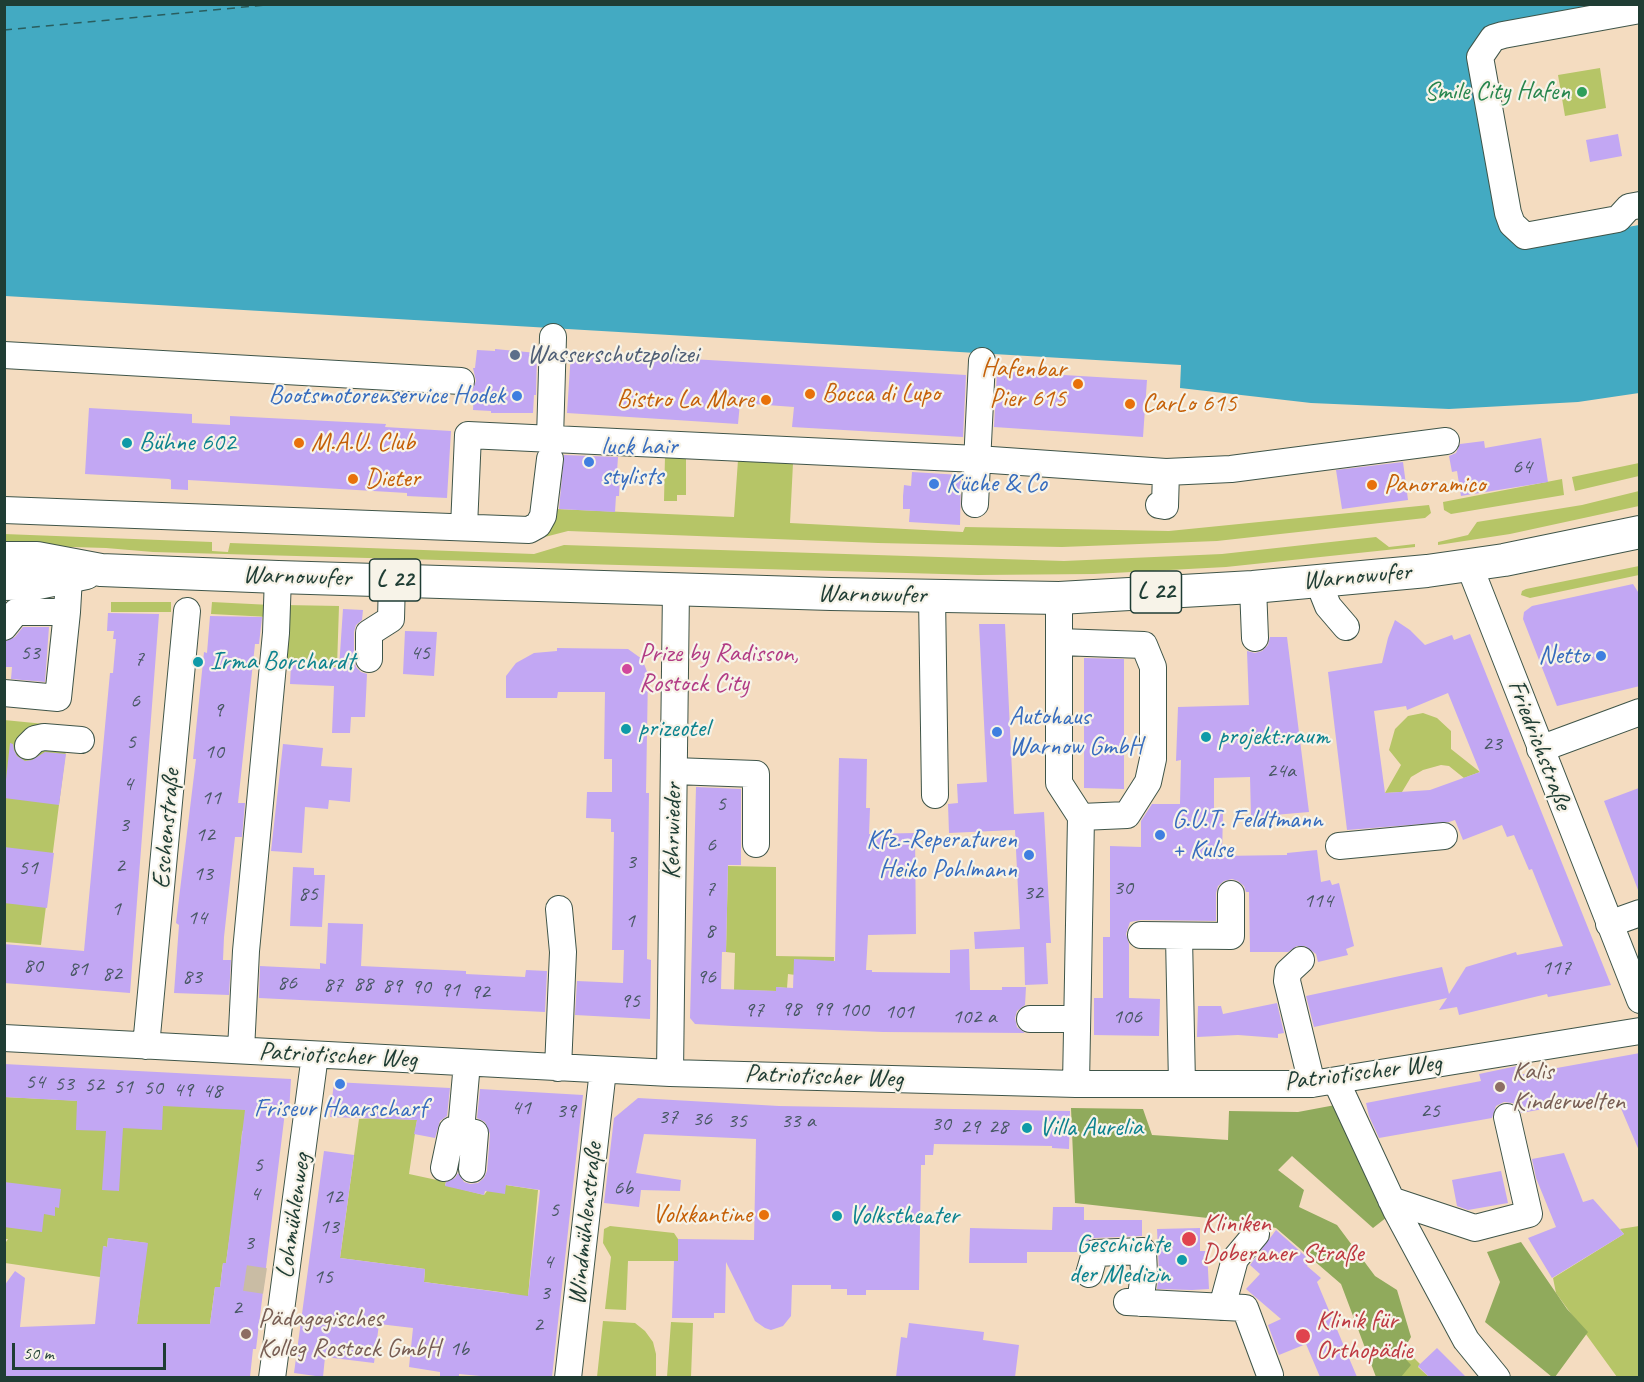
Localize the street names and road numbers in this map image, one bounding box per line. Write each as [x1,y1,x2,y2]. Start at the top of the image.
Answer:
street label: Warnowufer [1301,557,1413,597]
road number: L 22 [370,559,420,601]
street label: Warnowufer [242,560,352,594]
road number: L 22 [1130,571,1182,613]
street label: Warnowufer [817,578,927,612]
street label: Friedrichstraße [1500,676,1578,814]
street label: Eschenstraße [146,768,188,890]
street label: Kehrwieder [657,782,689,880]
street label: Patriotischer Weg [258,1036,418,1076]
street label: Patriotischer Weg [1282,1048,1444,1098]
street label: Patriotischer Weg [744,1059,904,1095]
street label: Windmühlenstraße [562,1141,610,1307]
street label: Lohmühlenweg [270,1152,318,1280]

